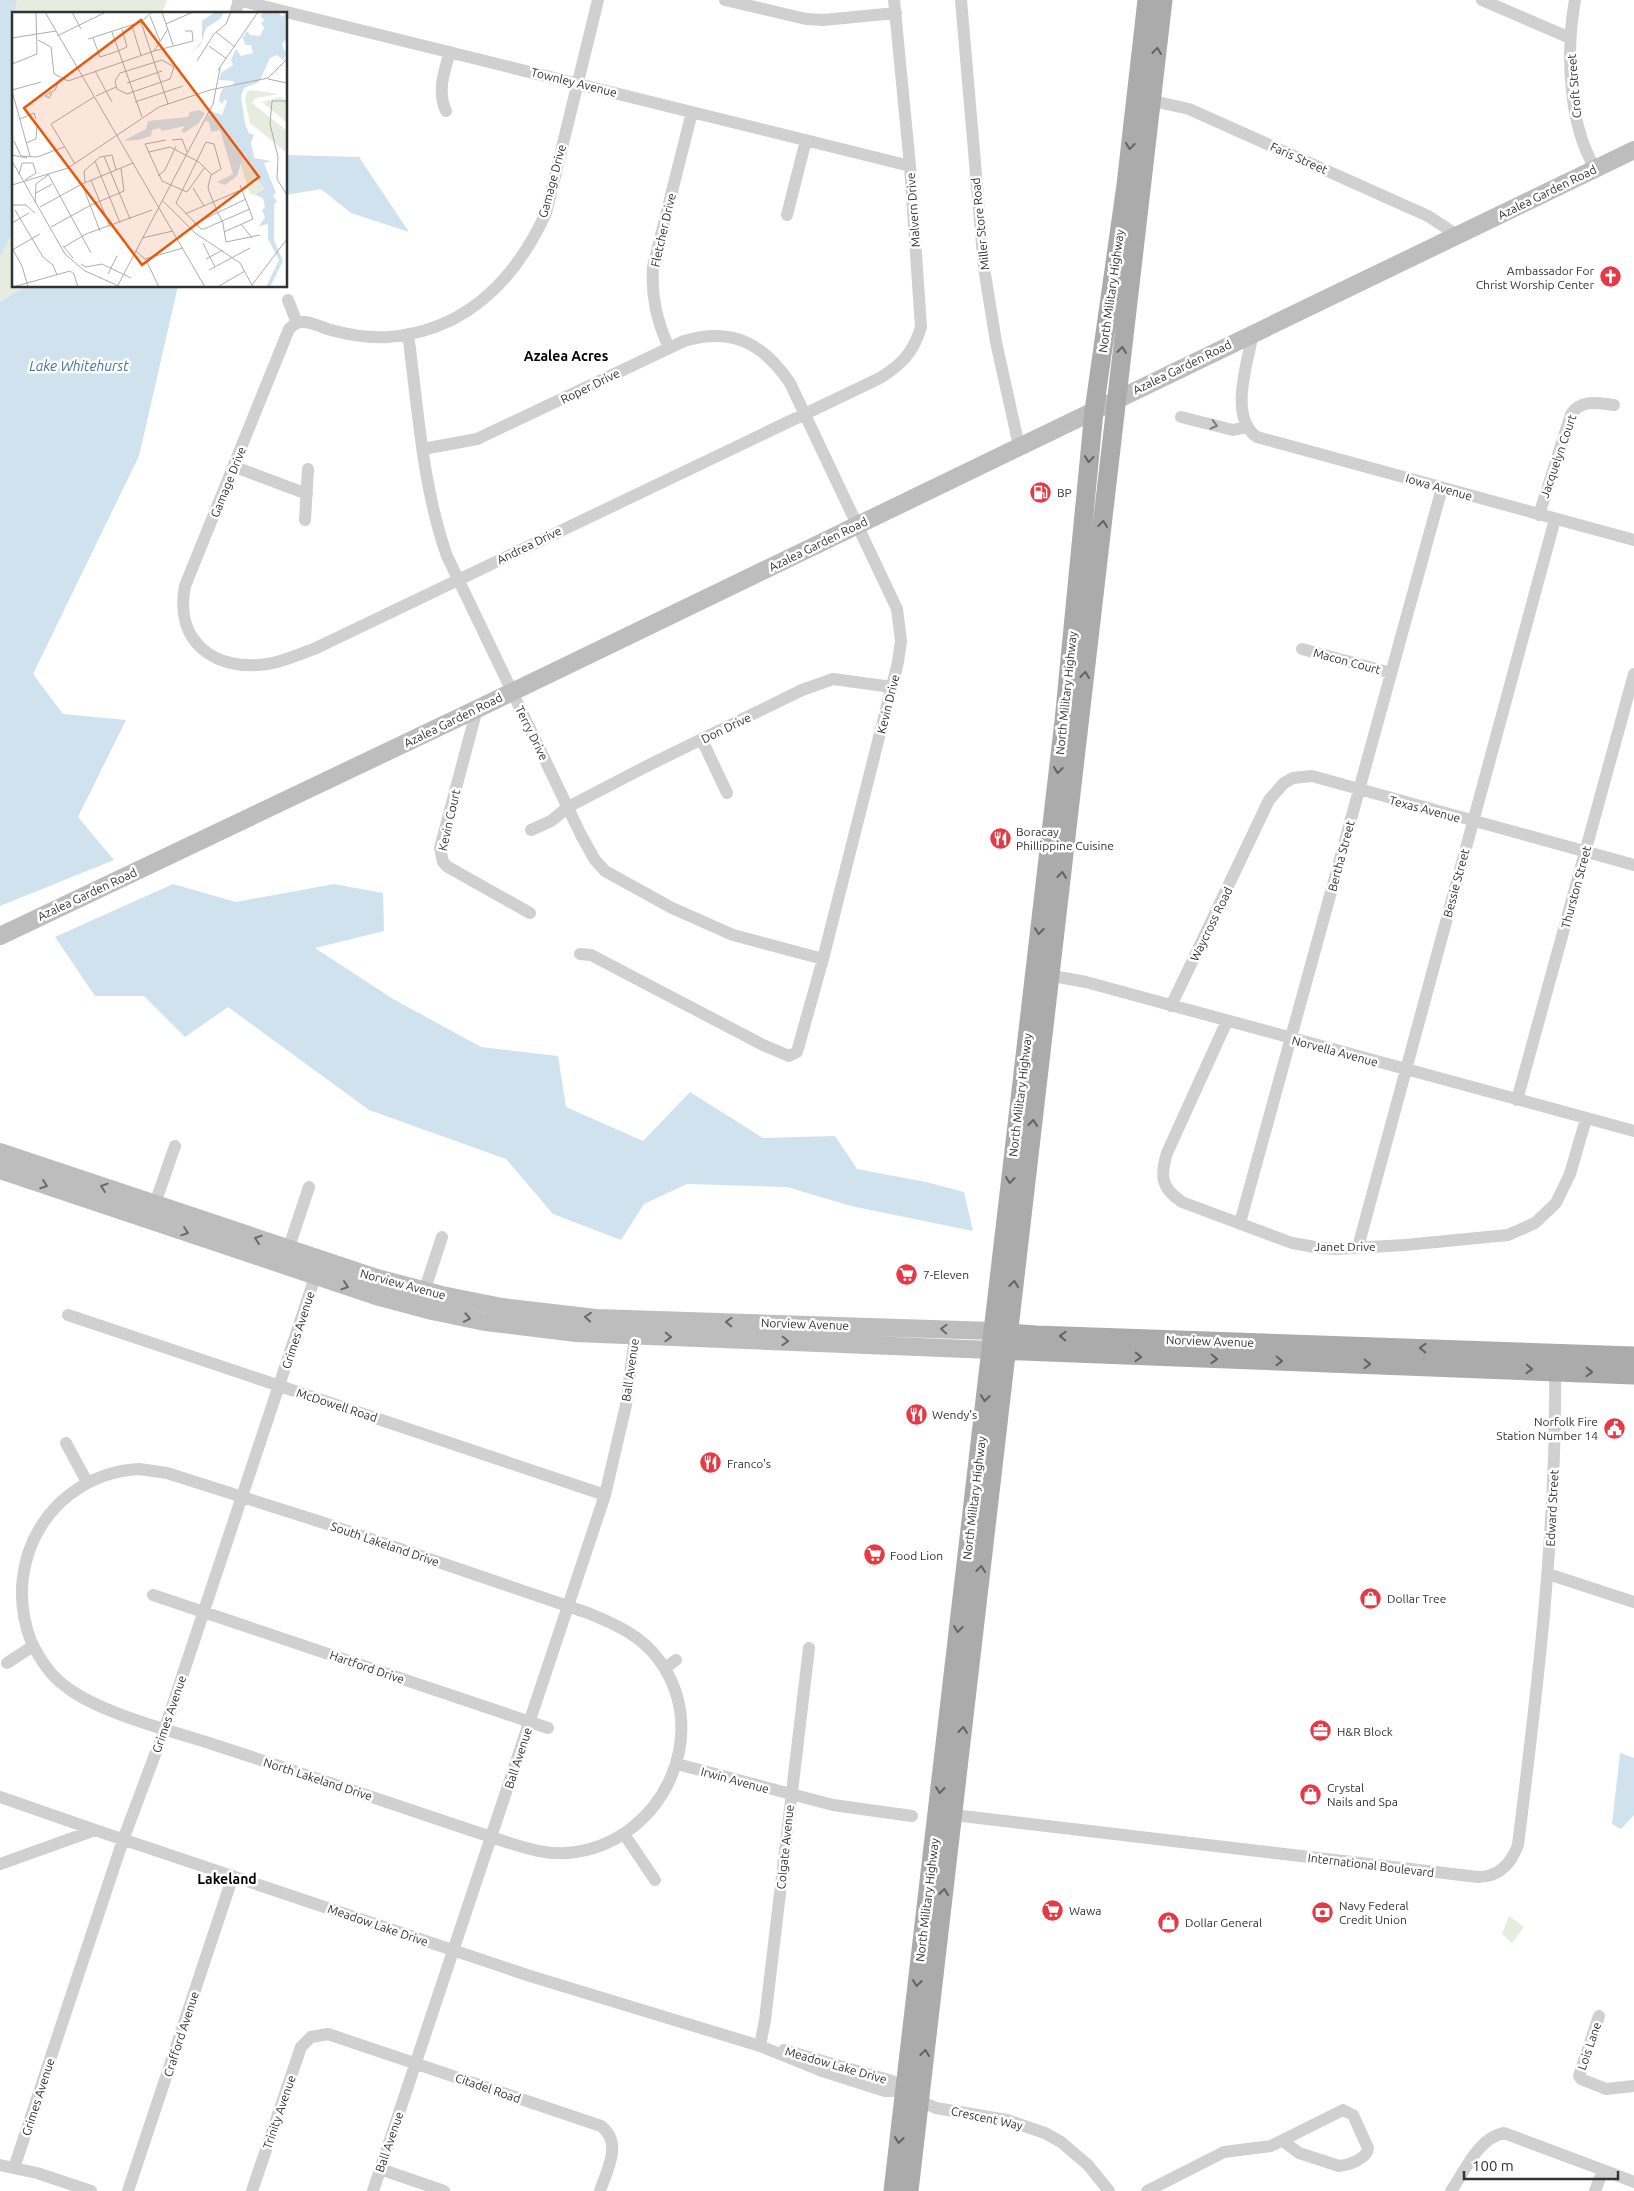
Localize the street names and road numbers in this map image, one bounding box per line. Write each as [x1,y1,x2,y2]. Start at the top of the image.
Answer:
street label: Croft Street [1565,53,1583,119]
street label: Townley Avenue [530,65,618,99]
street label: Faris Street [1269,140,1330,176]
street label: Gamage Drive [536,143,568,219]
street label: Azalea Garden Road [1496,163,1598,221]
street label: Malvern Drive [904,172,922,248]
street label: Miller Store Road [969,177,991,271]
street label: Fletcher Drive [648,192,678,268]
street label: North Military Highway [1096,228,1126,353]
street label: Azalea Garden Road [1131,338,1233,396]
street label: Roper Drive [558,366,622,406]
street label: Jacquelyn Court [1538,412,1578,499]
street label: Gamage Drive [208,445,248,519]
street label: Iowa Avenue [1404,471,1474,503]
street label: Azalea Garden Road [767,515,869,573]
street label: Andrea Drive [495,524,563,566]
street label: North Military Highway [1053,630,1079,756]
street label: Macon Court [1312,646,1382,676]
street label: Kevin Drive [874,673,902,735]
street label: Azalea Garden Road [402,691,504,749]
street label: Terry Drive [513,704,551,762]
street label: Don Drive [699,710,753,746]
street label: Kevin Court [436,788,462,852]
street label: Texas Avenue [1388,793,1462,825]
street label: Bertha Street [1325,819,1357,893]
street label: Thurston Street [1559,844,1593,930]
street label: Bessie Street [1441,847,1471,919]
street label: Azalea Garden Road [35,865,139,923]
street label: Waycross Road [1187,885,1235,963]
street label: North Military Highway [1006,1032,1034,1157]
street label: Norvella Avenue [1291,1033,1379,1069]
street label: Janet Drive [1314,1240,1376,1253]
street label: Norview Avenue [359,1266,447,1302]
street label: Grimes Avenue [279,1290,317,1370]
street label: Norview Avenue [761,1316,849,1332]
street label: Norview Avenue [1166,1333,1254,1349]
street label: Ball Avenue [619,1338,641,1402]
street label: McDowell Road [295,1386,379,1424]
street label: North Military Highway [960,1435,988,1560]
street label: Edward Street [1543,1469,1561,1547]
street label: South Lakeland Drive [329,1519,441,1569]
street label: Hartford Drive [328,1648,406,1686]
street label: Grimes Avenue [150,1674,188,1754]
street label: Ball Avenue [502,1726,534,1790]
street label: North Lakeland Drive [262,1755,374,1803]
street label: Irwin Avenue [699,1765,771,1795]
street label: Colgate Avenue [774,1804,796,1890]
street label: North Military Highway [913,1837,941,1962]
street label: International Boulevard [1307,1851,1435,1879]
street label: Meadow Lake Drive [326,1902,430,1948]
street label: Crafford Avenue [161,1990,201,2078]
street label: Lois Lane [1575,2020,1603,2072]
street label: Meadow Lake Drive [784,2044,888,2086]
street label: Grimes Avenue [19,2057,57,2137]
street label: Citadel Road [454,2071,522,2105]
street label: Trinity Avenue [260,2073,298,2151]
street label: Crescent Way [950,2104,1024,2132]
street label: Ball Avenue [373,2110,405,2174]

